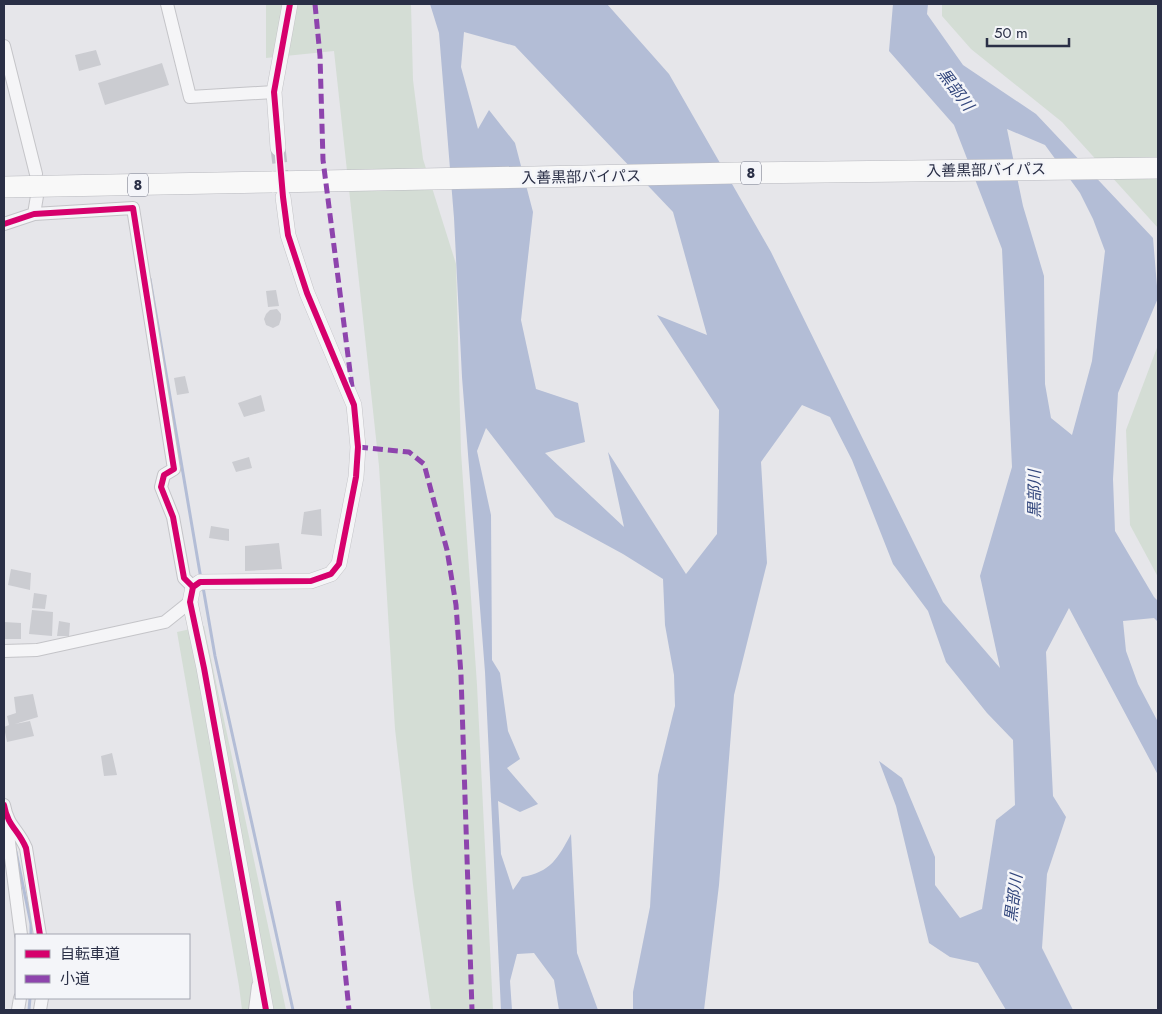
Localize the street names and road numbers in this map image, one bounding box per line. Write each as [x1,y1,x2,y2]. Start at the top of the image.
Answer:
street label: 入善黒部バイパス [926,158,1046,182]
road number: 8 [741,162,761,184]
street label: 入善黒部バイパス [521,165,641,189]
road number: 8 [128,174,148,196]

